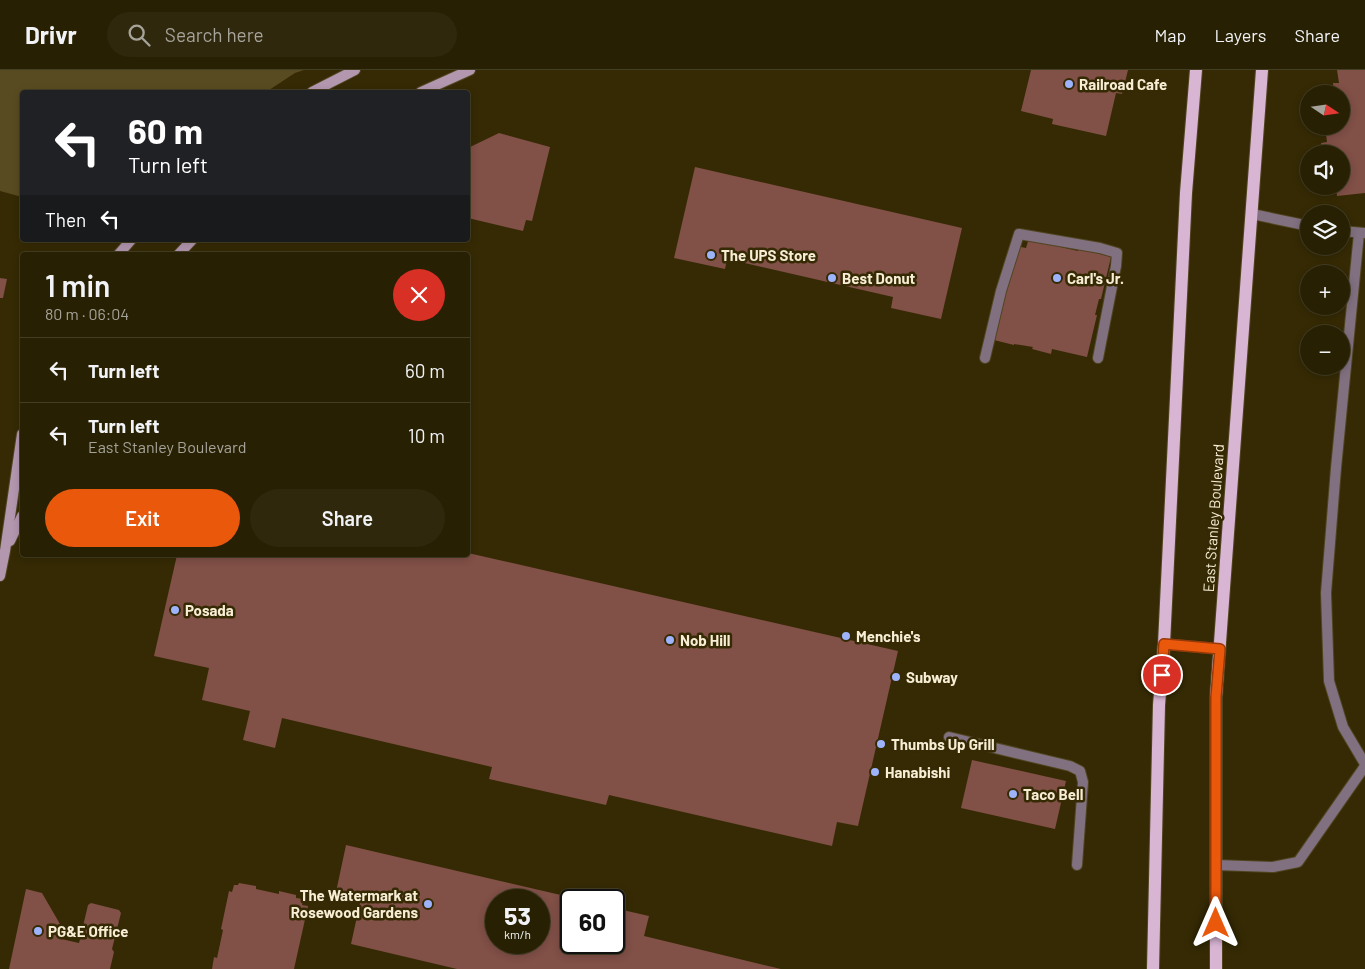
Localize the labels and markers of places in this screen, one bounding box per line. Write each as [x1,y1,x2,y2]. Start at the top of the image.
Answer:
place label: Railroad Cafe [1079,75,1167,93]
marker: Railroad Cafe [1063,78,1075,90]
place label: The UPS Store [721,246,816,264]
marker: The UPS Store [705,249,717,261]
place label: Best Donut [842,269,916,287]
place label: Carl's Jr. [1067,269,1124,287]
marker: Best Donut [826,272,838,284]
marker: Carl's Jr. [1051,272,1063,284]
place label: Posada [185,601,234,619]
marker: Posada [169,604,181,616]
place label: Menchie's [856,627,921,645]
marker: Menchie's [840,630,852,642]
place label: Nob Hill [680,631,730,649]
marker: Nob Hill [664,634,676,646]
pin [1141,654,1183,696]
place label: Subway [906,668,958,686]
marker: Subway [890,671,902,683]
place label: Thumbs Up Grill [891,735,995,753]
marker: Thumbs Up Grill [875,738,887,750]
place label: Hanabishi [885,763,951,781]
marker: Hanabishi [869,766,881,778]
place label: Taco Bell [1023,785,1083,803]
marker: Taco Bell [1007,788,1019,800]
place label: The Watermark at Rosewood Gardens [291,886,418,921]
marker: The Watermark at Rosewood Gardens [422,898,434,910]
place label: PG&E Office [48,922,129,940]
marker: PG&E Office [32,925,44,937]

